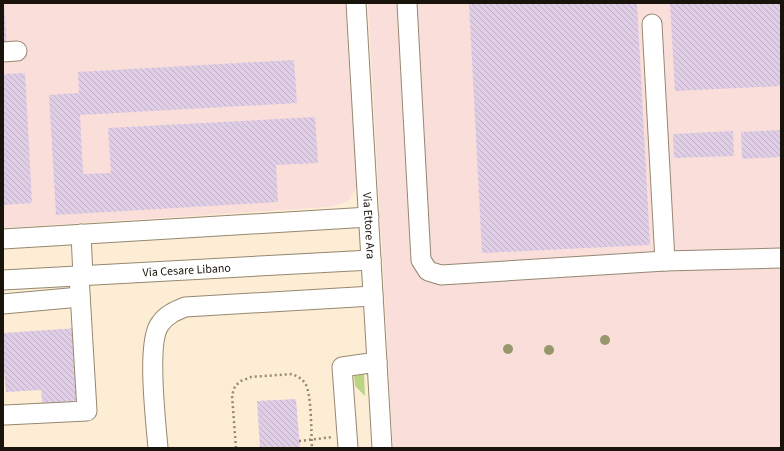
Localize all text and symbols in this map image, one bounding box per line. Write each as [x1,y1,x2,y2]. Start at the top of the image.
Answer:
street label: Via Ettore Ara [359,192,379,259]
street label: Via Cesare Libano [142,259,231,281]

